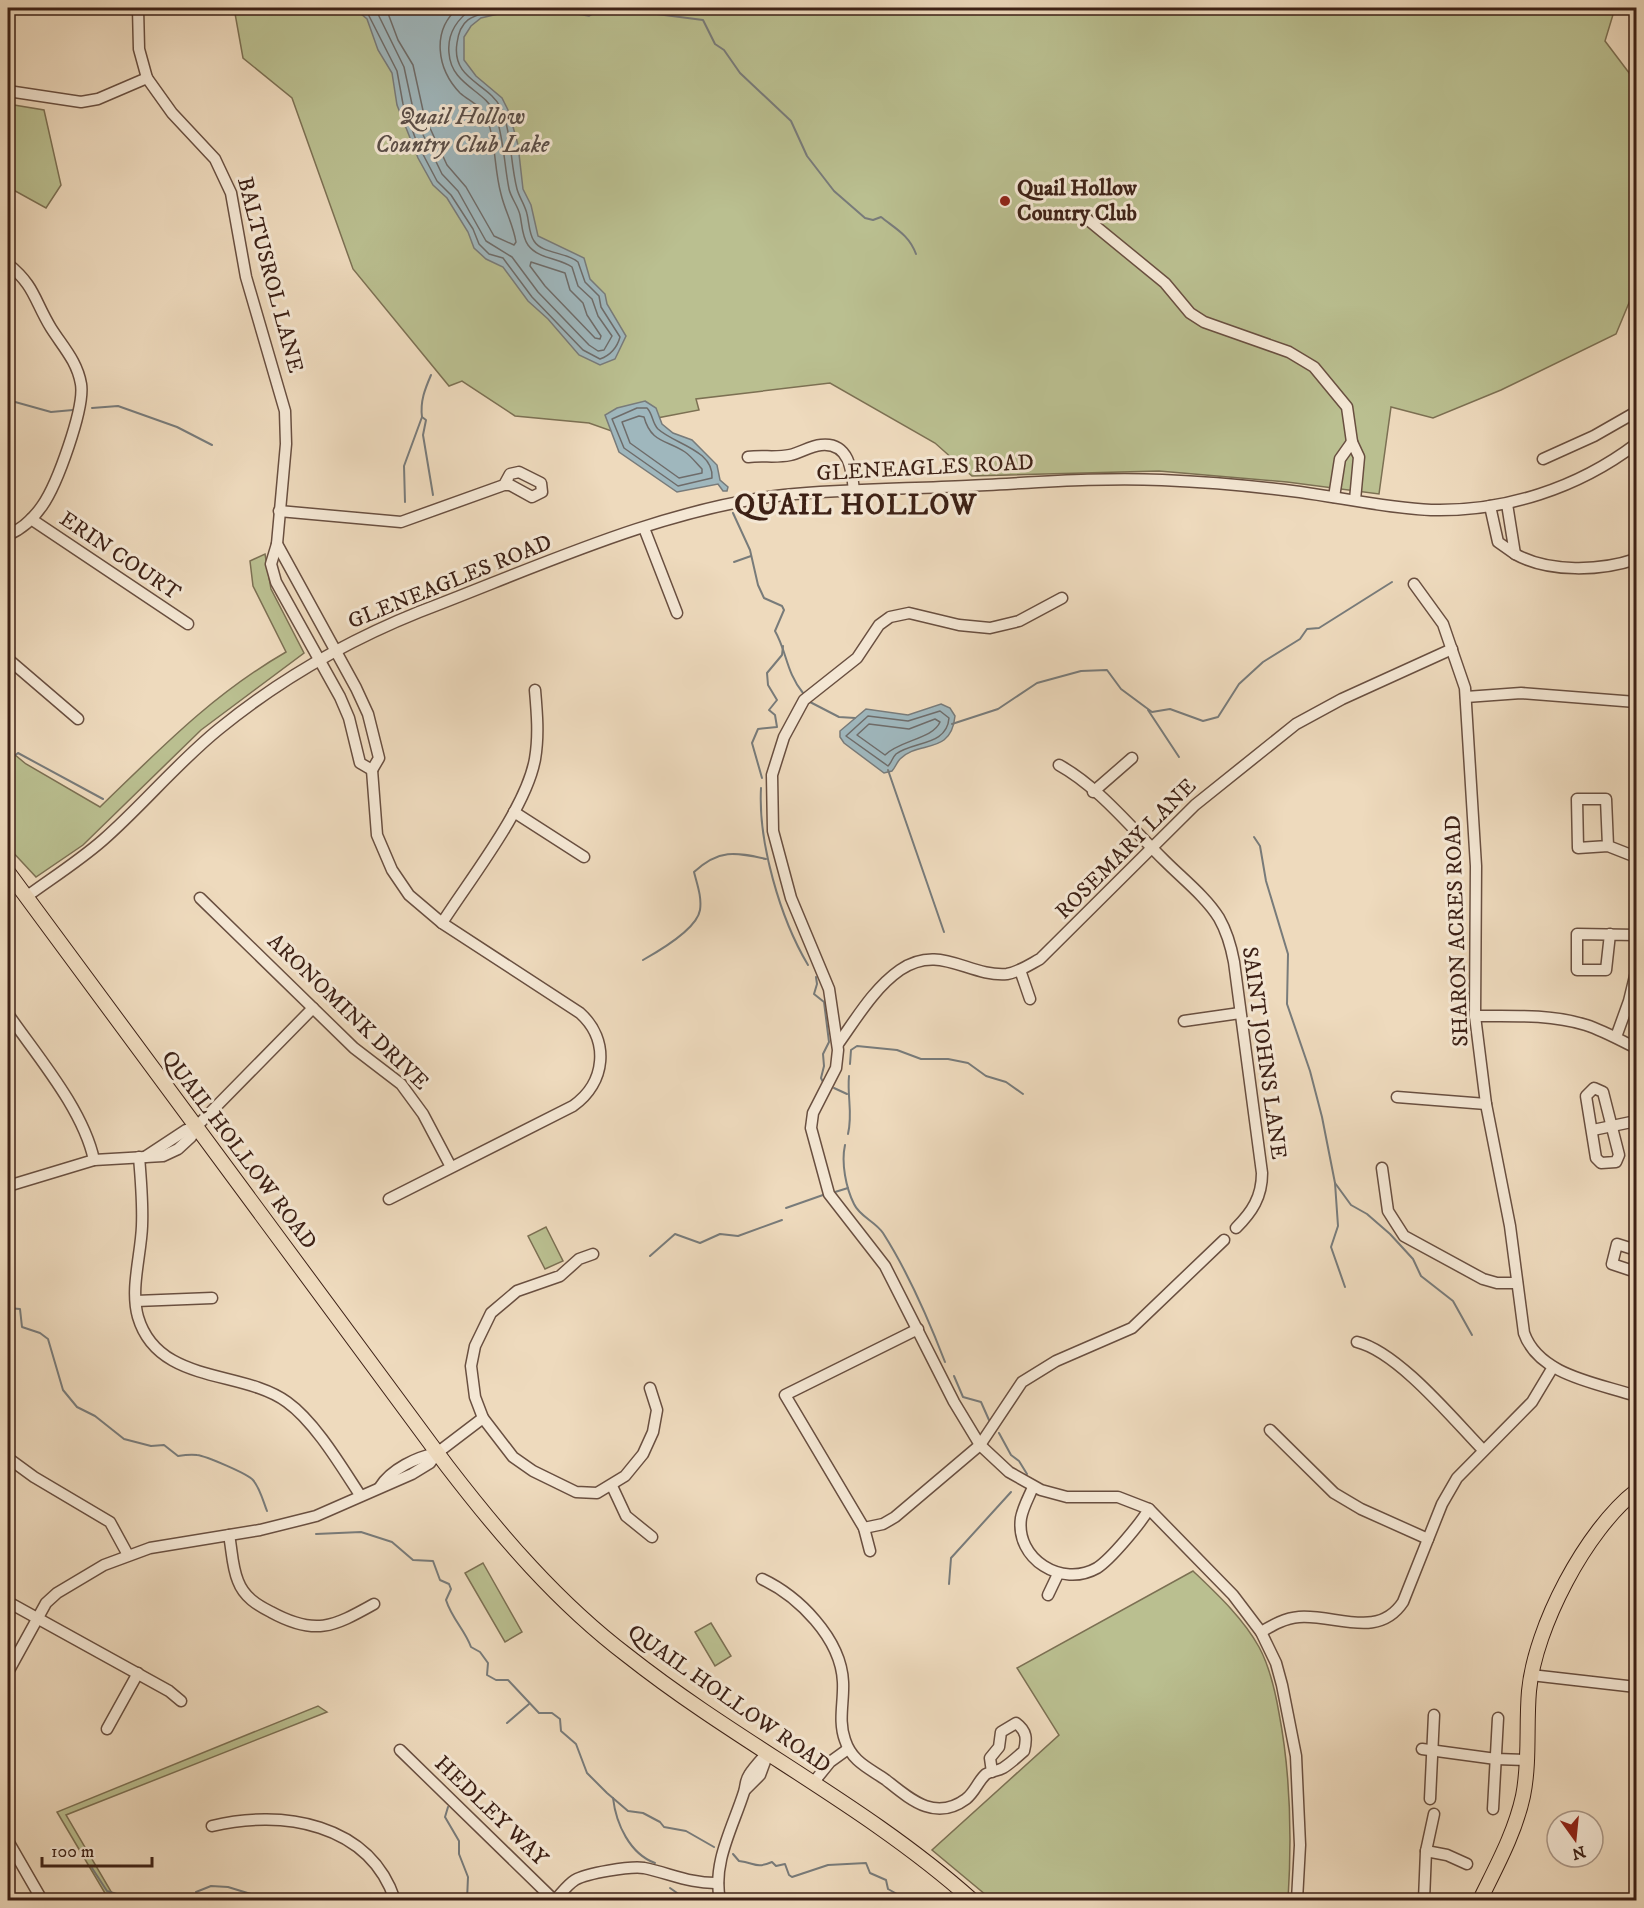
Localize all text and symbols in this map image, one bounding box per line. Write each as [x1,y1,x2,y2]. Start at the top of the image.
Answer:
water label: Quail Hollow Country Club Lake [375,102,550,160]
street label: BALTUSROL LANE [231,174,309,376]
place label: Quail Hollow Country Club [1017,175,1138,227]
marker: Quail Hollow Country Club [998,194,1012,208]
street label: GLENEAGLES ROAD [816,449,1034,487]
district label: QUAIL HOLLOW [734,488,978,523]
street label: ERIN COURT [54,506,186,607]
street label: GLENEAGLES ROAD [344,529,556,635]
street label: ROSEMARY LANE [1050,773,1202,925]
street label: SHARON ACRES ROAD [1439,815,1475,1047]
street label: ARONOMINK DRIVE [262,928,434,1096]
street label: SAINT JOHNS LANE [1236,945,1292,1161]
street label: QUAIL HOLLOW ROAD [155,1045,323,1255]
street label: QUAIL HOLLOW ROAD [622,1619,836,1779]
street label: HEDLEY WAY [429,1750,554,1873]
north arrow [1545,1809,1605,1869]
scale bar [42,1830,152,1868]
text: 100 m [51,1841,94,1863]
text: N [1570,1841,1588,1864]

